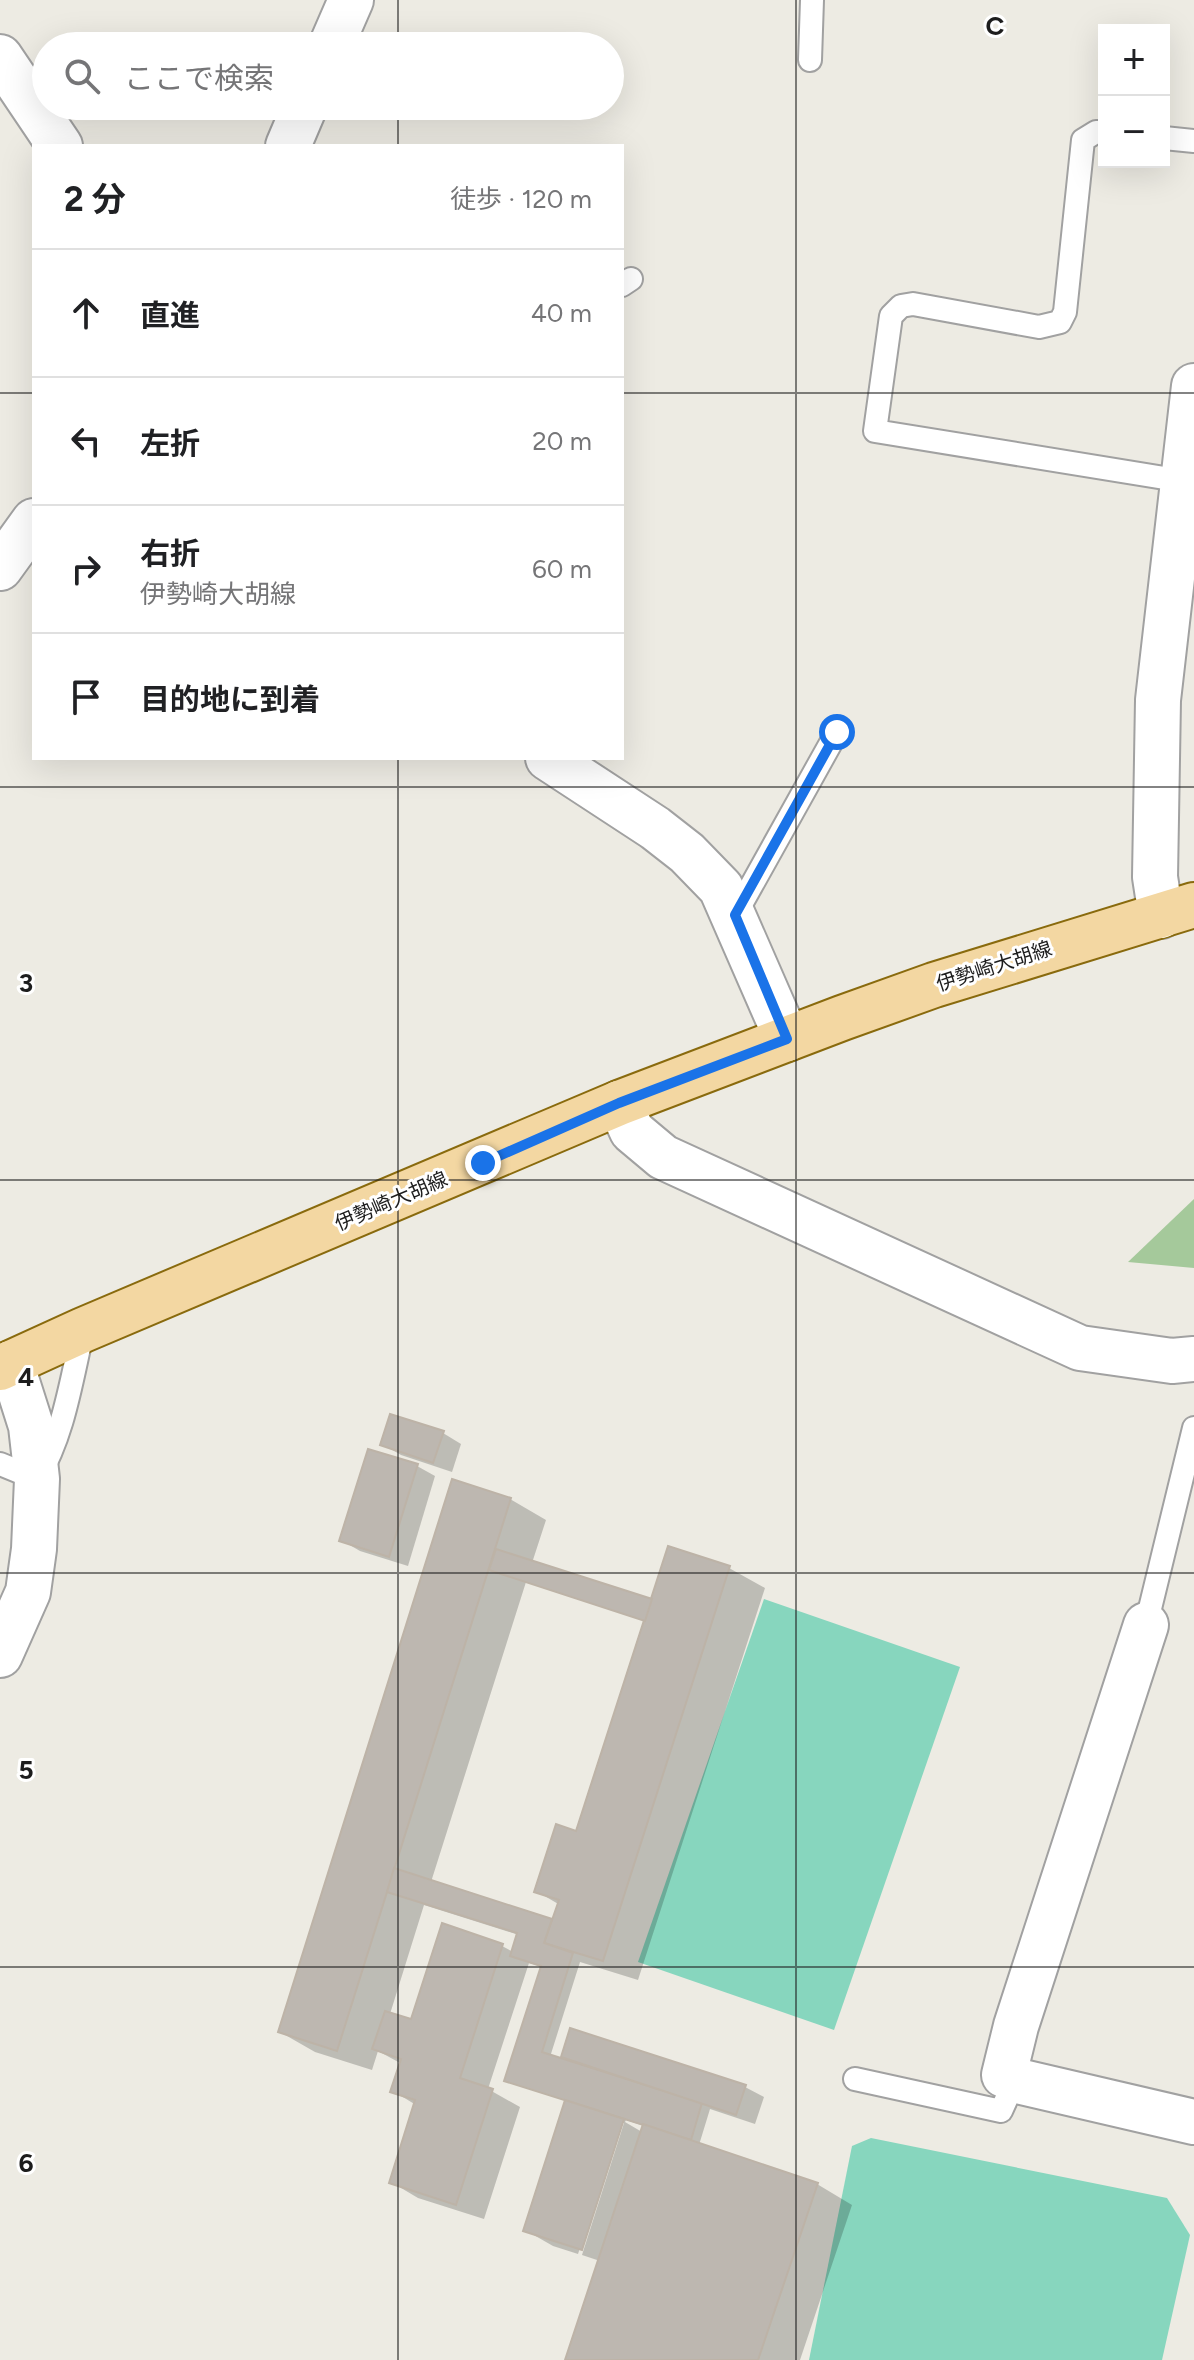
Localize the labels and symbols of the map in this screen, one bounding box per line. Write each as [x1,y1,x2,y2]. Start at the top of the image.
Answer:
text: C [986,10,1005,42]
route start [819,714,855,750]
street label: 伊勢崎大胡線 [933,936,1055,996]
text: 3 [19,967,33,999]
route end [465,1145,501,1181]
street label: 伊勢崎大胡線 [331,1167,451,1235]
text: 4 [18,1361,34,1393]
text: 5 [18,1754,34,1786]
text: 6 [18,2147,34,2179]

